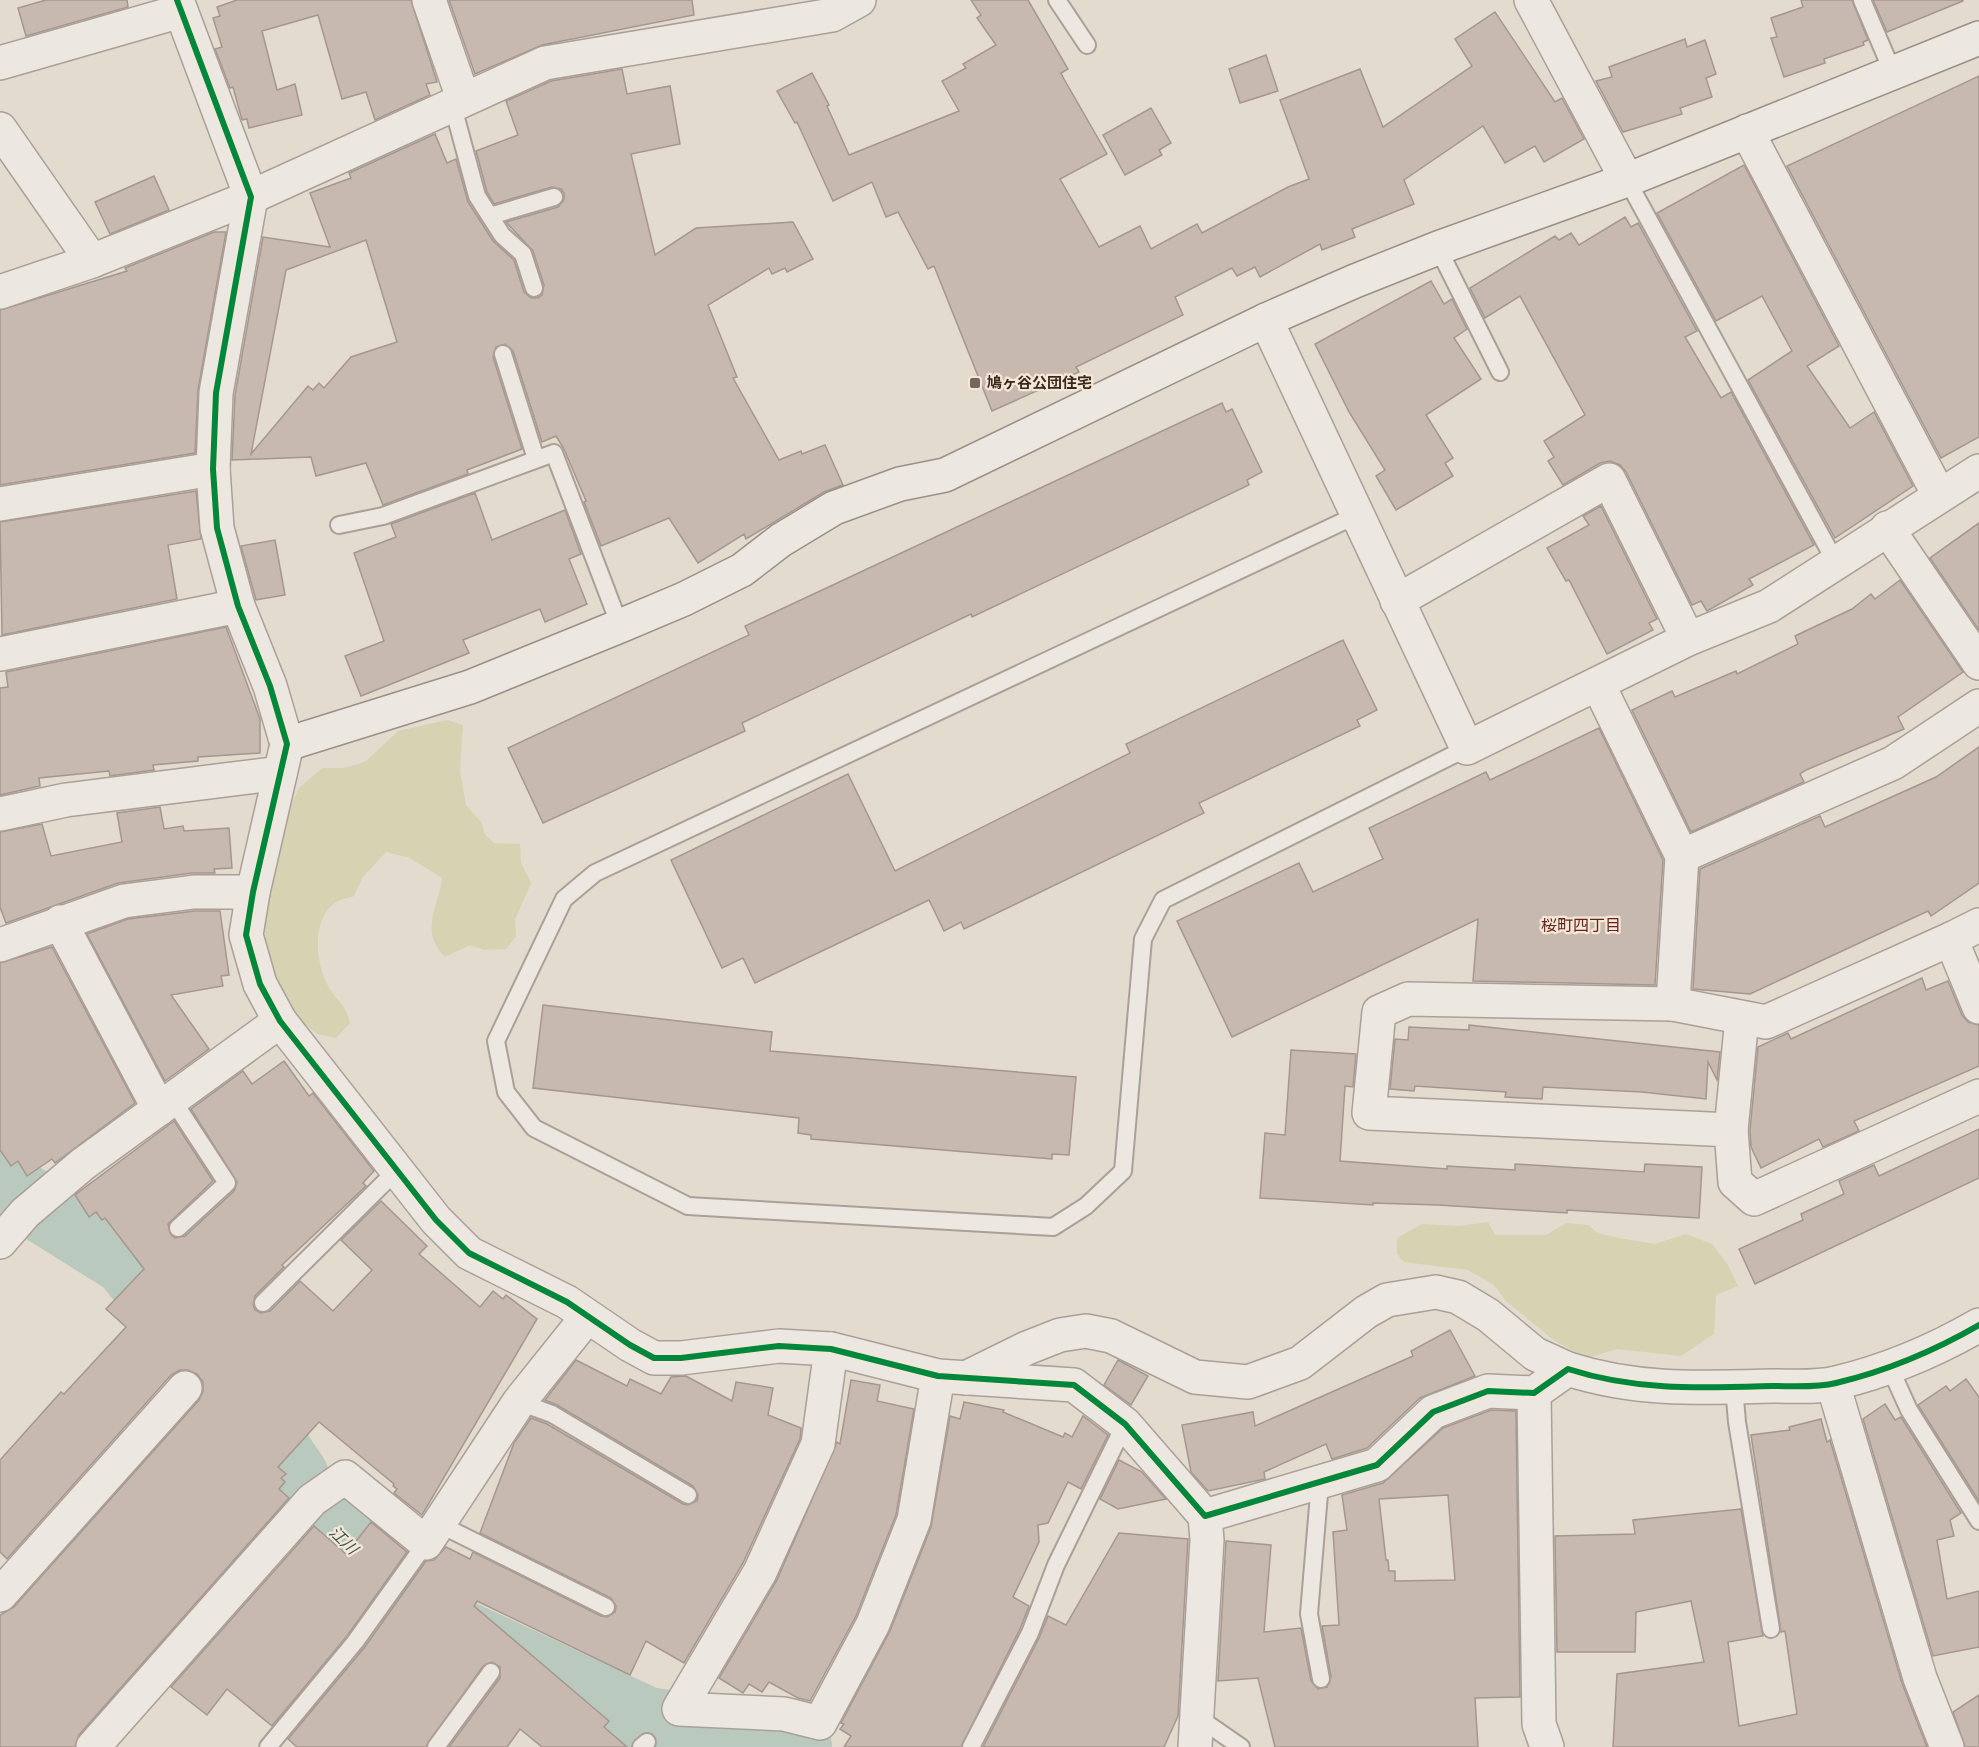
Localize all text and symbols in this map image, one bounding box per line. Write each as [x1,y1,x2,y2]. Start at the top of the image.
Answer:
place label: 鳩ヶ谷公団住宅 [987,373,1092,392]
marker: 鳩ヶ谷公団住宅 [968,376,982,390]
district label: 桜町四丁目 [1541,915,1621,935]
water label: 江川 [326,1522,364,1560]

